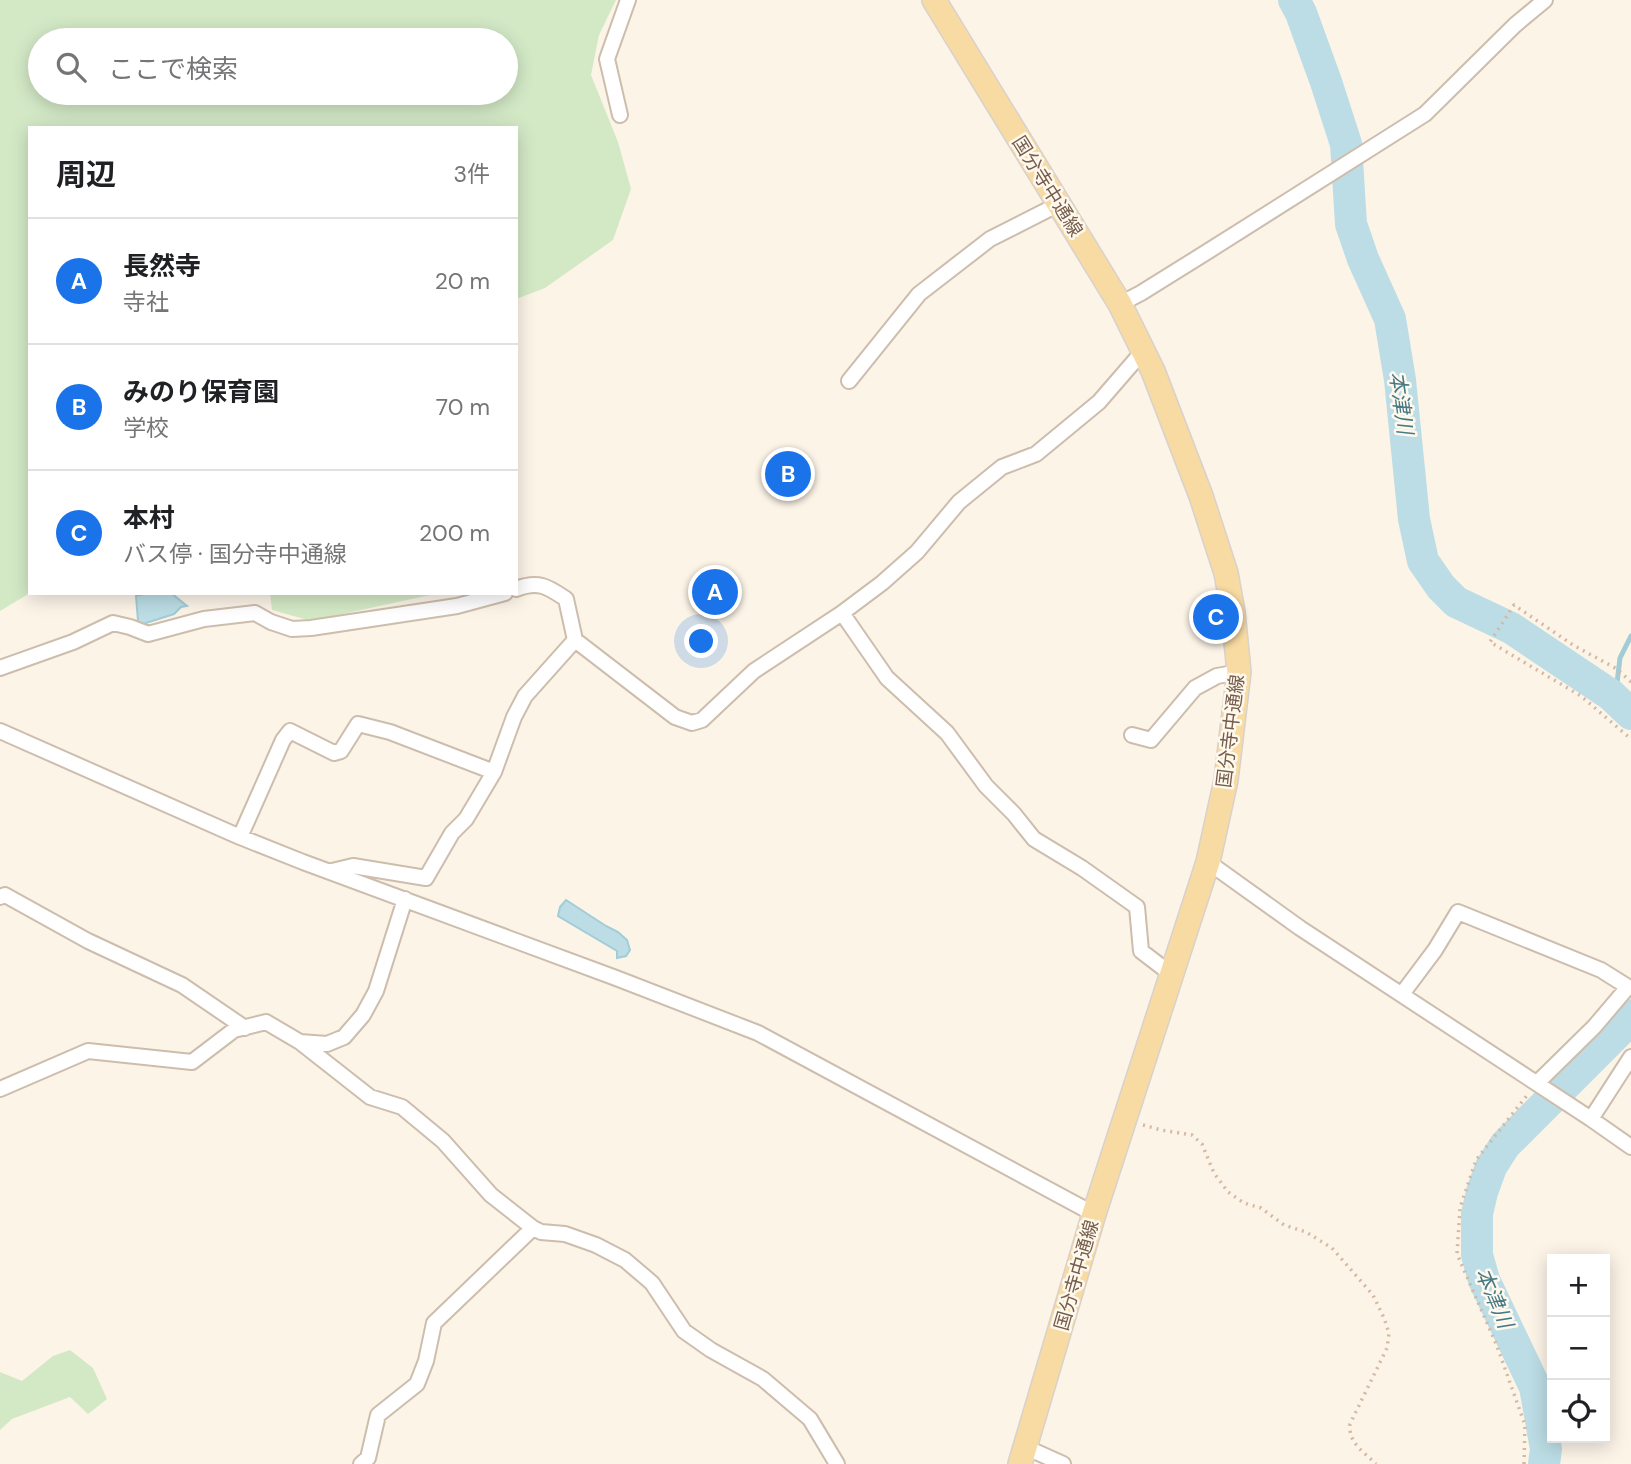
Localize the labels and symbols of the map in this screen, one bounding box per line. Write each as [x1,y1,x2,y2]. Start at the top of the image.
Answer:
street label: 国分寺中通線 [1007,131,1088,241]
water label: 本津川 [1383,370,1420,438]
pin: B [765,448,811,500]
pin: A [692,566,738,618]
pin: C [1193,591,1239,643]
your location [684,624,718,658]
street label: 国分寺中通線 [1211,673,1250,789]
street label: 国分寺中通線 [1049,1217,1104,1333]
water label: 本津川 [1469,1264,1520,1334]

